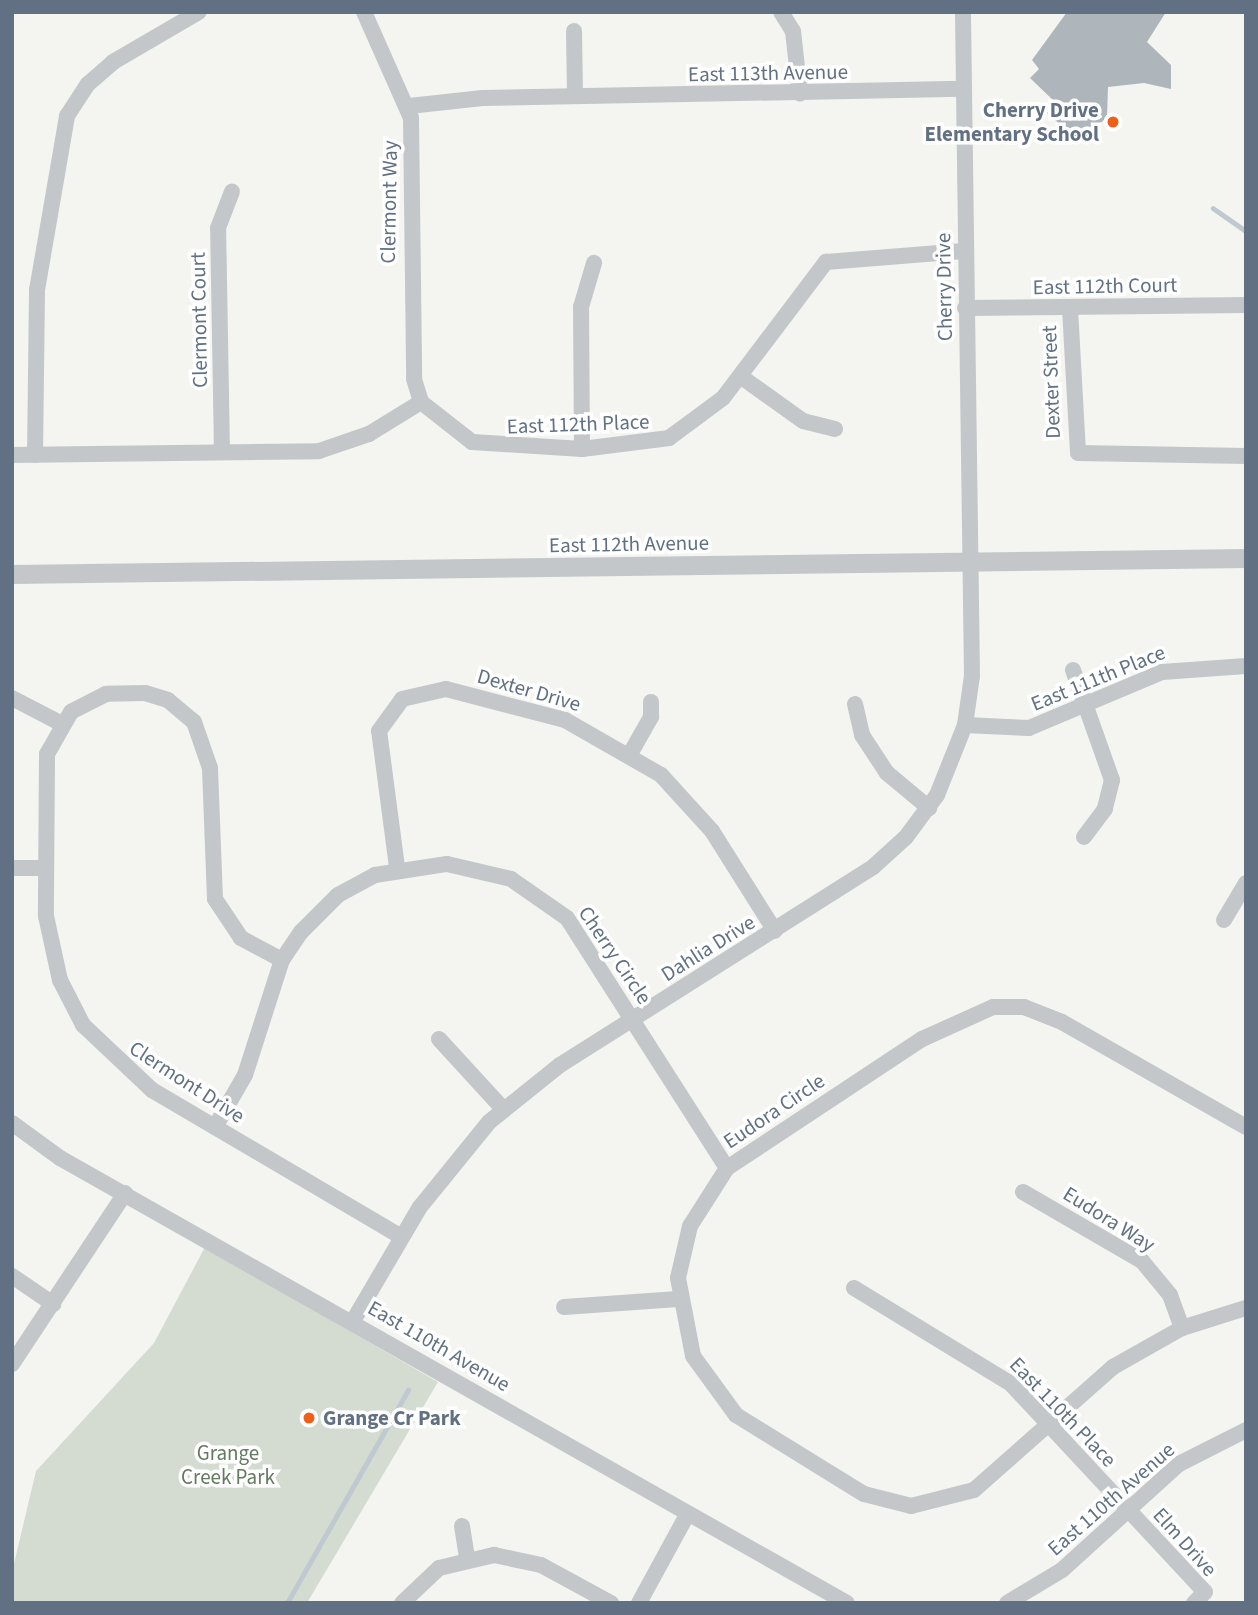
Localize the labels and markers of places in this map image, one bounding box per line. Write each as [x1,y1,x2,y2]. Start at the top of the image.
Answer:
place label: Cherry Drive Elementary School [925,97,1099,147]
marker: Cherry Drive Elementary School [1105,114,1121,130]
place label: Grange Cr Park [323,1405,461,1431]
marker: Grange Cr Park [301,1410,317,1426]

